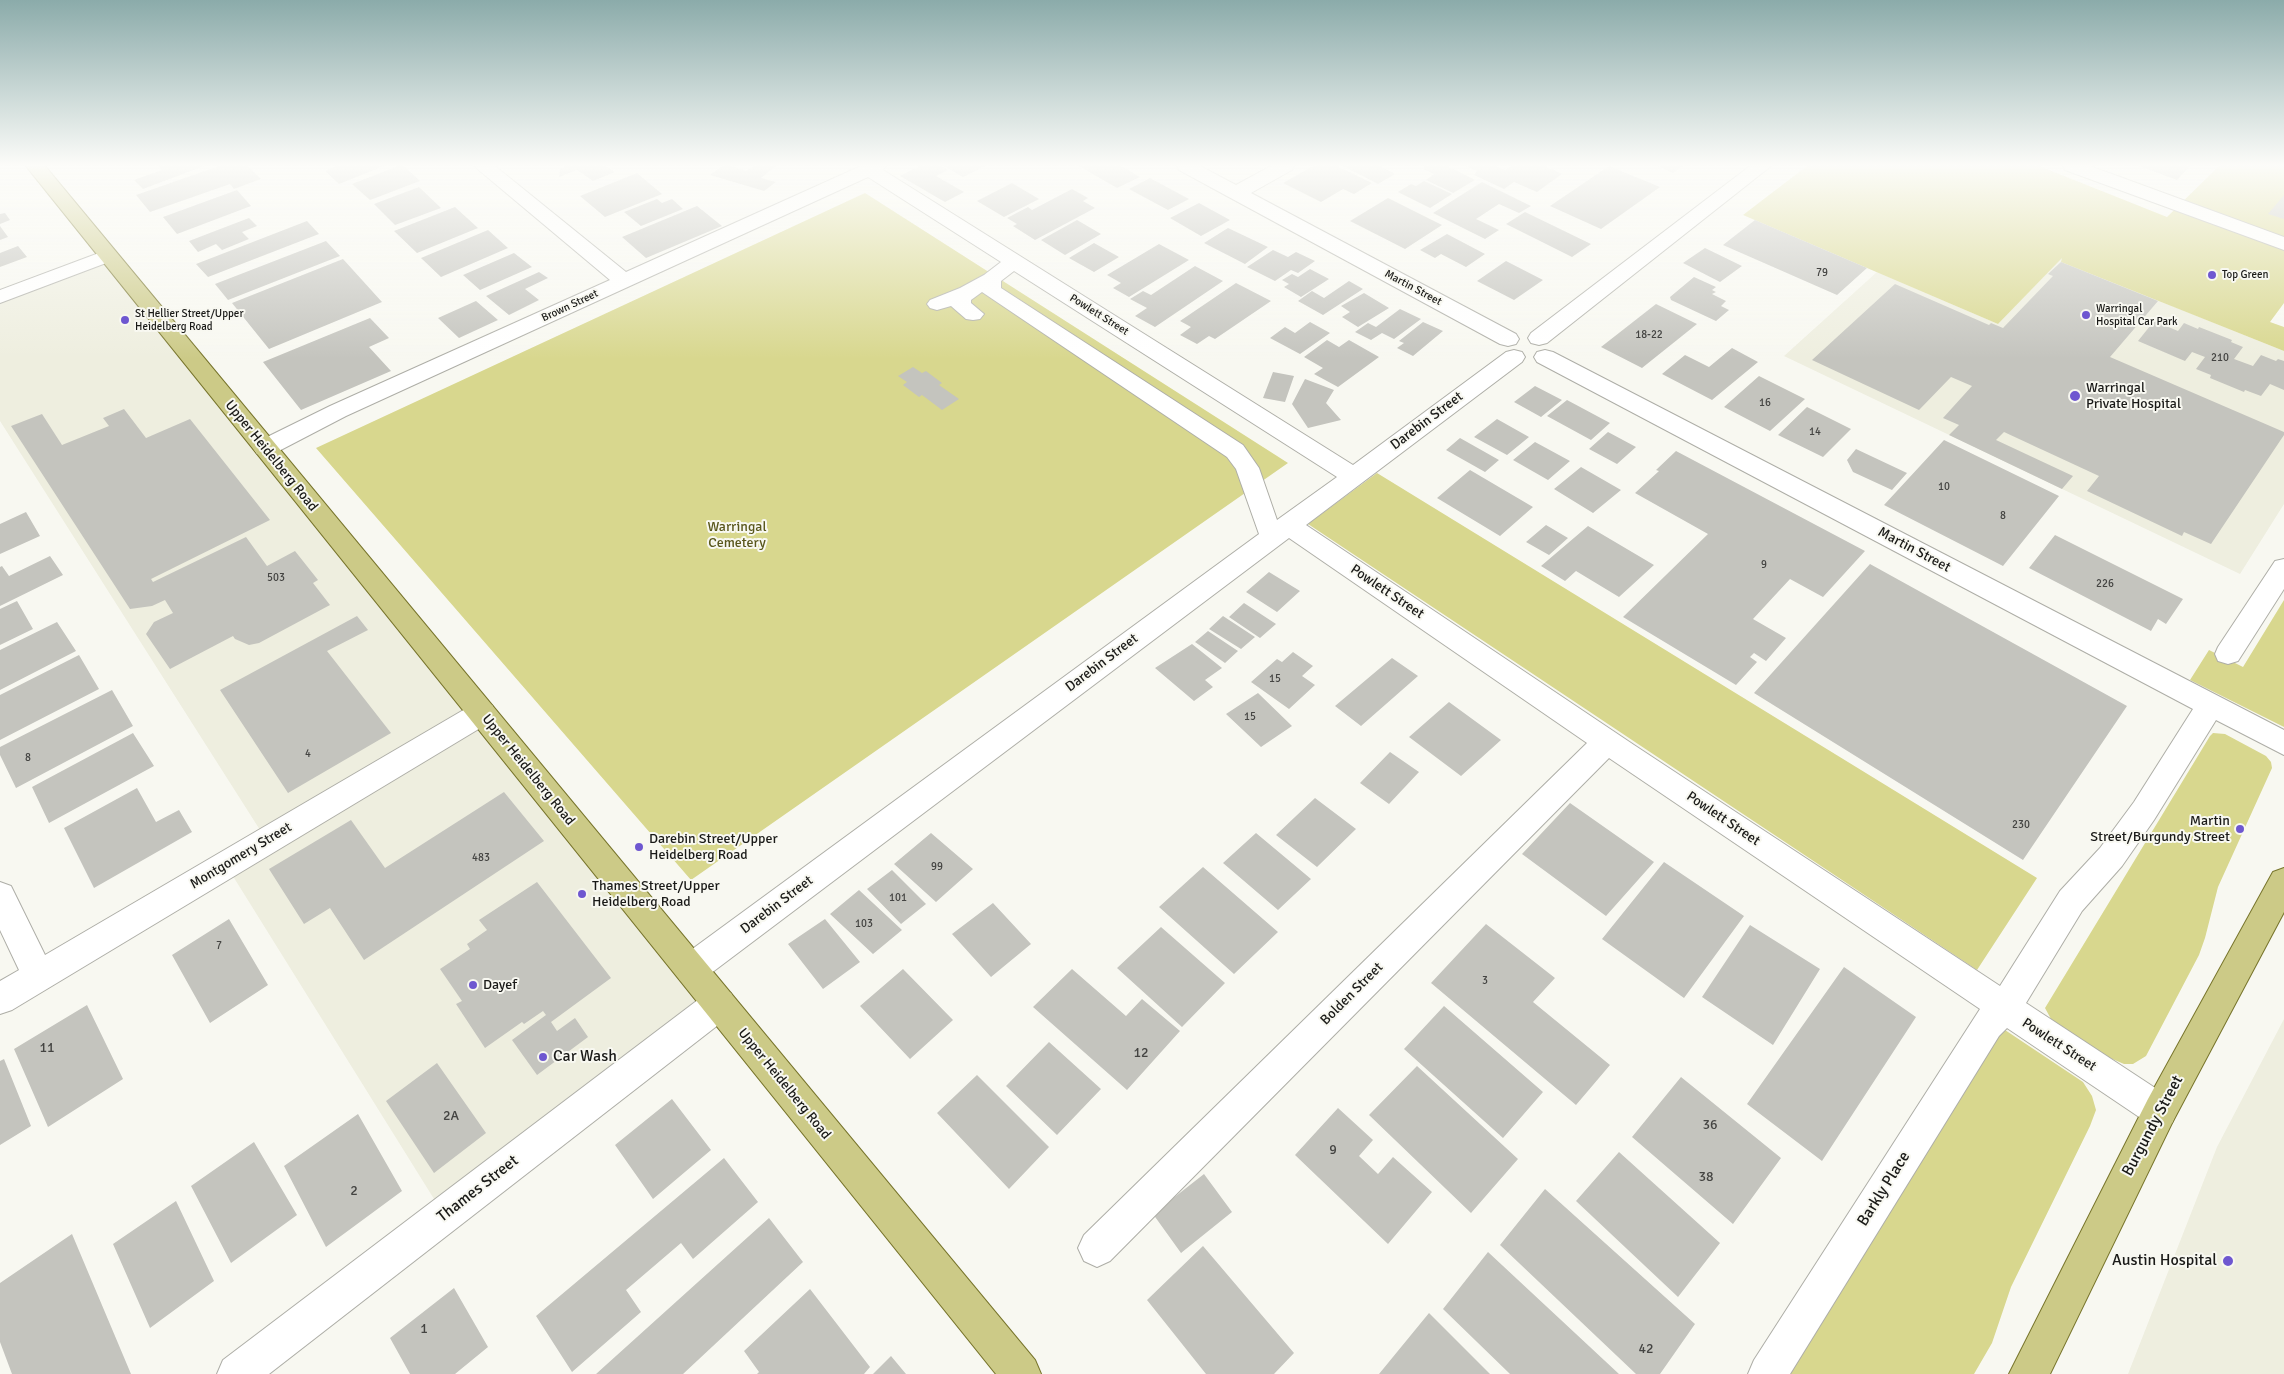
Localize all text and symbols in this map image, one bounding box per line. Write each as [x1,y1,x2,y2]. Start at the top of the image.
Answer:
house number: 79 [1816,266,1828,280]
street label: Martin Street [1382,267,1444,309]
place label: Top Green [2222,268,2268,282]
marker: Top Green [2206,269,2218,281]
street label: Brown Street [540,287,600,325]
street label: Powlett Street [1067,292,1131,338]
place label: Warringal Hospital Car Park [2096,302,2178,328]
place label: St Hellier Street/Upper Heidelberg Road [135,307,243,333]
marker: Warringal Hospital Car Park [2080,309,2092,321]
marker: St Hellier Street/Upper Heidelberg Road [119,314,131,326]
house number: 18-22 [1635,328,1663,342]
house number: 210 [2211,351,2229,365]
place label: Warringal Private Hospital [2086,380,2181,412]
street label: Darebin Street [1387,388,1467,454]
marker: Warringal Private Hospital [2068,389,2082,403]
house number: 16 [1759,396,1771,410]
street label: Upper Heidelberg Road [221,397,321,515]
house number: 14 [1809,425,1821,439]
house number: 10 [1938,480,1950,494]
house number: 8 [2000,509,2006,523]
park label: Warringal Cemetery [707,519,767,552]
street label: Martin Street [1875,524,1953,576]
house number: 9 [1761,558,1767,572]
street label: Powlett Street [1347,561,1427,623]
house number: 503 [267,571,285,585]
house number: 226 [2096,577,2114,591]
street label: Darebin Street [1062,630,1142,696]
house number: 15 [1269,672,1281,686]
house number: 15 [1244,710,1256,724]
street label: Upper Heidelberg Road [478,711,578,829]
house number: 4 [305,747,311,761]
house number: 8 [25,751,31,765]
street label: Powlett Street [1683,788,1763,850]
place label: Martin Street/Burgundy Street [2090,813,2230,846]
house number: 230 [2012,818,2030,832]
street label: Montgomery Street [187,819,295,893]
marker: Martin Street/Burgundy Street [2234,823,2246,835]
place label: Darebin Street/Upper Heidelberg Road [649,831,778,864]
marker: Darebin Street/Upper Heidelberg Road [633,841,645,853]
house number: 483 [472,851,490,865]
house number: 99 [931,860,943,874]
street label: Darebin Street [737,872,817,938]
place label: Thames Street/Upper Heidelberg Road [592,878,720,910]
marker: Thames Street/Upper Heidelberg Road [576,888,588,900]
house number: 101 [889,891,907,905]
house number: 103 [855,917,873,931]
house number: 7 [216,939,222,953]
street label: Bolden Street [1317,959,1387,1029]
house number: 3 [1482,974,1488,988]
place label: Dayef [483,977,517,993]
marker: Dayef [467,979,479,991]
street label: Powlett Street [2019,1015,2099,1075]
street label: Upper Heidelberg Road [734,1025,834,1143]
house number: 11 [39,1040,55,1056]
house number: 12 [1133,1045,1149,1061]
place label: Car Wash [553,1047,617,1067]
marker: Car Wash [537,1051,549,1063]
street label: Burgundy Street [2118,1072,2188,1180]
house number: 2A [443,1108,459,1124]
house number: 36 [1702,1117,1718,1133]
house number: 9 [1329,1142,1337,1158]
street label: Barkly Place [1854,1148,1914,1230]
street label: Thames Street [434,1151,522,1227]
house number: 38 [1698,1169,1714,1185]
house number: 2 [350,1183,358,1199]
place label: Austin Hospital [2112,1251,2217,1271]
marker: Austin Hospital [2221,1254,2235,1268]
house number: 1 [420,1321,428,1337]
house number: 42 [1638,1341,1654,1357]

